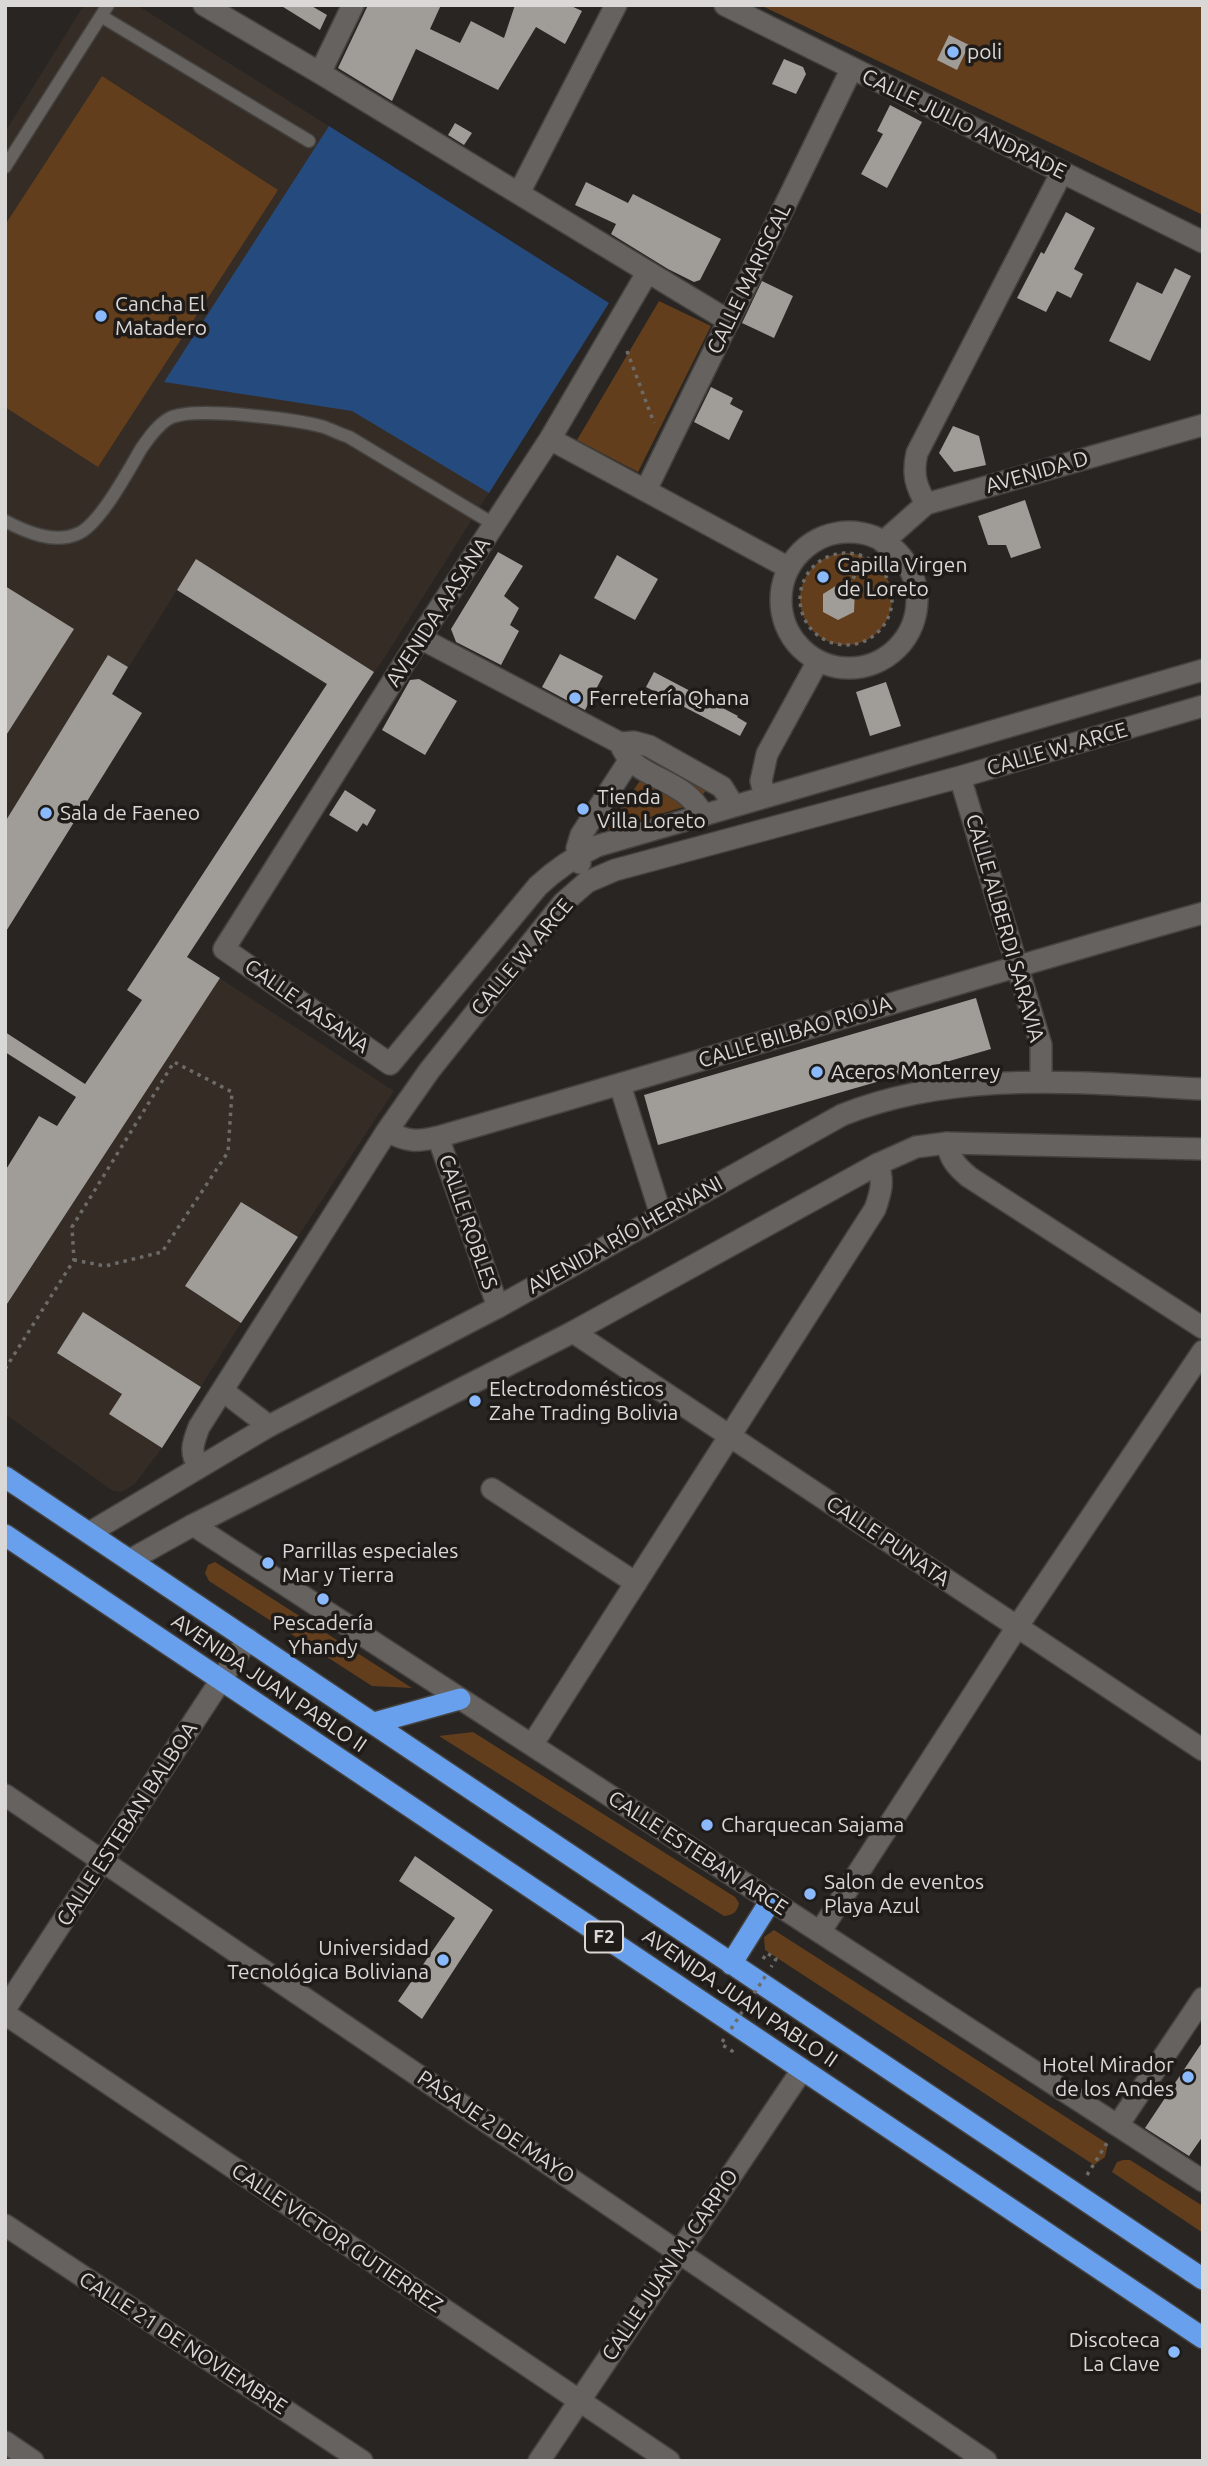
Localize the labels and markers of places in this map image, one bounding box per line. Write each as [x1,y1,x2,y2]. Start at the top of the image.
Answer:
place label: poli [967,39,1002,65]
marker: poli [945,44,961,60]
place label: Cancha El Matadero [115,291,207,341]
marker: Cancha El Matadero [93,308,109,324]
place label: Capilla Virgen de Loreto [837,552,967,602]
marker: Capilla Virgen de Loreto [815,569,831,585]
place label: Ferretería Qhana [589,685,749,711]
marker: Ferretería Qhana [567,690,583,706]
place label: Tienda Villa Loreto [597,784,706,834]
place label: Sala de Faeneo [60,800,200,826]
marker: Tienda Villa Loreto [575,801,591,817]
marker: Sala de Faeneo [38,805,54,821]
place label: Aceros Monterrey [831,1059,1000,1085]
marker: Aceros Monterrey [809,1064,825,1080]
place label: Electrodomésticos Zahe Trading Bolivia [489,1376,678,1426]
marker: Electrodomésticos Zahe Trading Bolivia [467,1393,483,1409]
place label: Parrillas especiales Mar y Tierra [282,1538,458,1588]
marker: Parrillas especiales Mar y Tierra [260,1555,276,1571]
marker: Pescadería Yhandy [315,1591,331,1607]
place label: Pescadería Yhandy [272,1610,374,1660]
place label: Charquecan Sajama [721,1812,904,1838]
marker: Charquecan Sajama [699,1817,715,1833]
place label: Salon de eventos Playa Azul [824,1869,984,1919]
marker: Salon de eventos Playa Azul [802,1886,818,1902]
place label: Universidad Tecnológica Boliviana [227,1935,429,1985]
marker: Universidad Tecnológica Boliviana [435,1952,451,1968]
place label: Hotel Mirador de los Andes [1042,2052,1174,2102]
marker: Hotel Mirador de los Andes [1180,2069,1196,2085]
place label: Discoteca La Clave [1069,2327,1160,2377]
marker: Discoteca La Clave [1166,2344,1182,2360]

